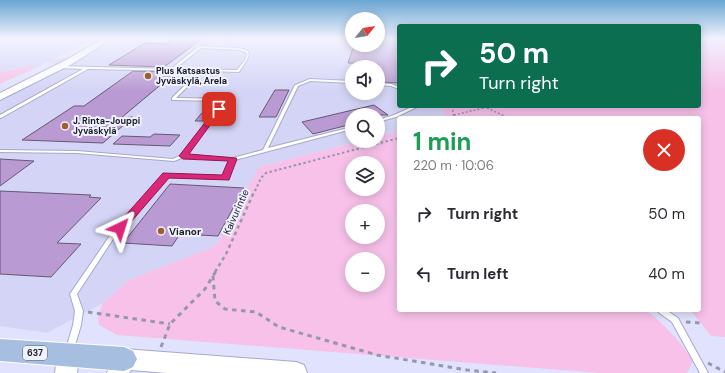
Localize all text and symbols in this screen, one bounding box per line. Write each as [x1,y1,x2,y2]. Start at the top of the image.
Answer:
north arrow [345,12,385,52]
map controls [345,12,385,292]
text: 50 m [479,35,549,72]
icon: right [413,40,465,92]
button: sound [345,60,385,100]
place label: Plus Katsastus Jyväskylä, Arela [156,65,227,87]
marker: Plus Katsastus Jyväskylä, Arela [143,71,153,81]
text: Turn right [479,71,559,95]
pin [202,92,236,126]
icon: arrive [208,98,230,120]
button: search [345,108,385,148]
place label: J. Rinta-Jouppi Jyväskylä [73,115,140,137]
marker: J. Rinta-Jouppi Jyväskylä [60,121,70,131]
text: 1 min [413,126,471,157]
button: close [643,129,685,171]
button: layers [345,156,385,196]
text: 220 m · 10:06 [413,157,494,174]
street label: Kaivurintie [220,187,252,237]
icon: right [413,203,435,225]
button: + [345,204,385,244]
text: Turn right [447,204,518,224]
text: 50 m [648,204,685,224]
position arrow [99,207,141,249]
place label: Vianor [169,225,201,238]
marker: Vianor [156,226,166,236]
button: − [345,252,385,292]
icon: left [413,263,435,285]
text: Turn left [447,264,508,284]
text: 40 m [648,264,685,284]
road number: 637 [23,346,47,360]

